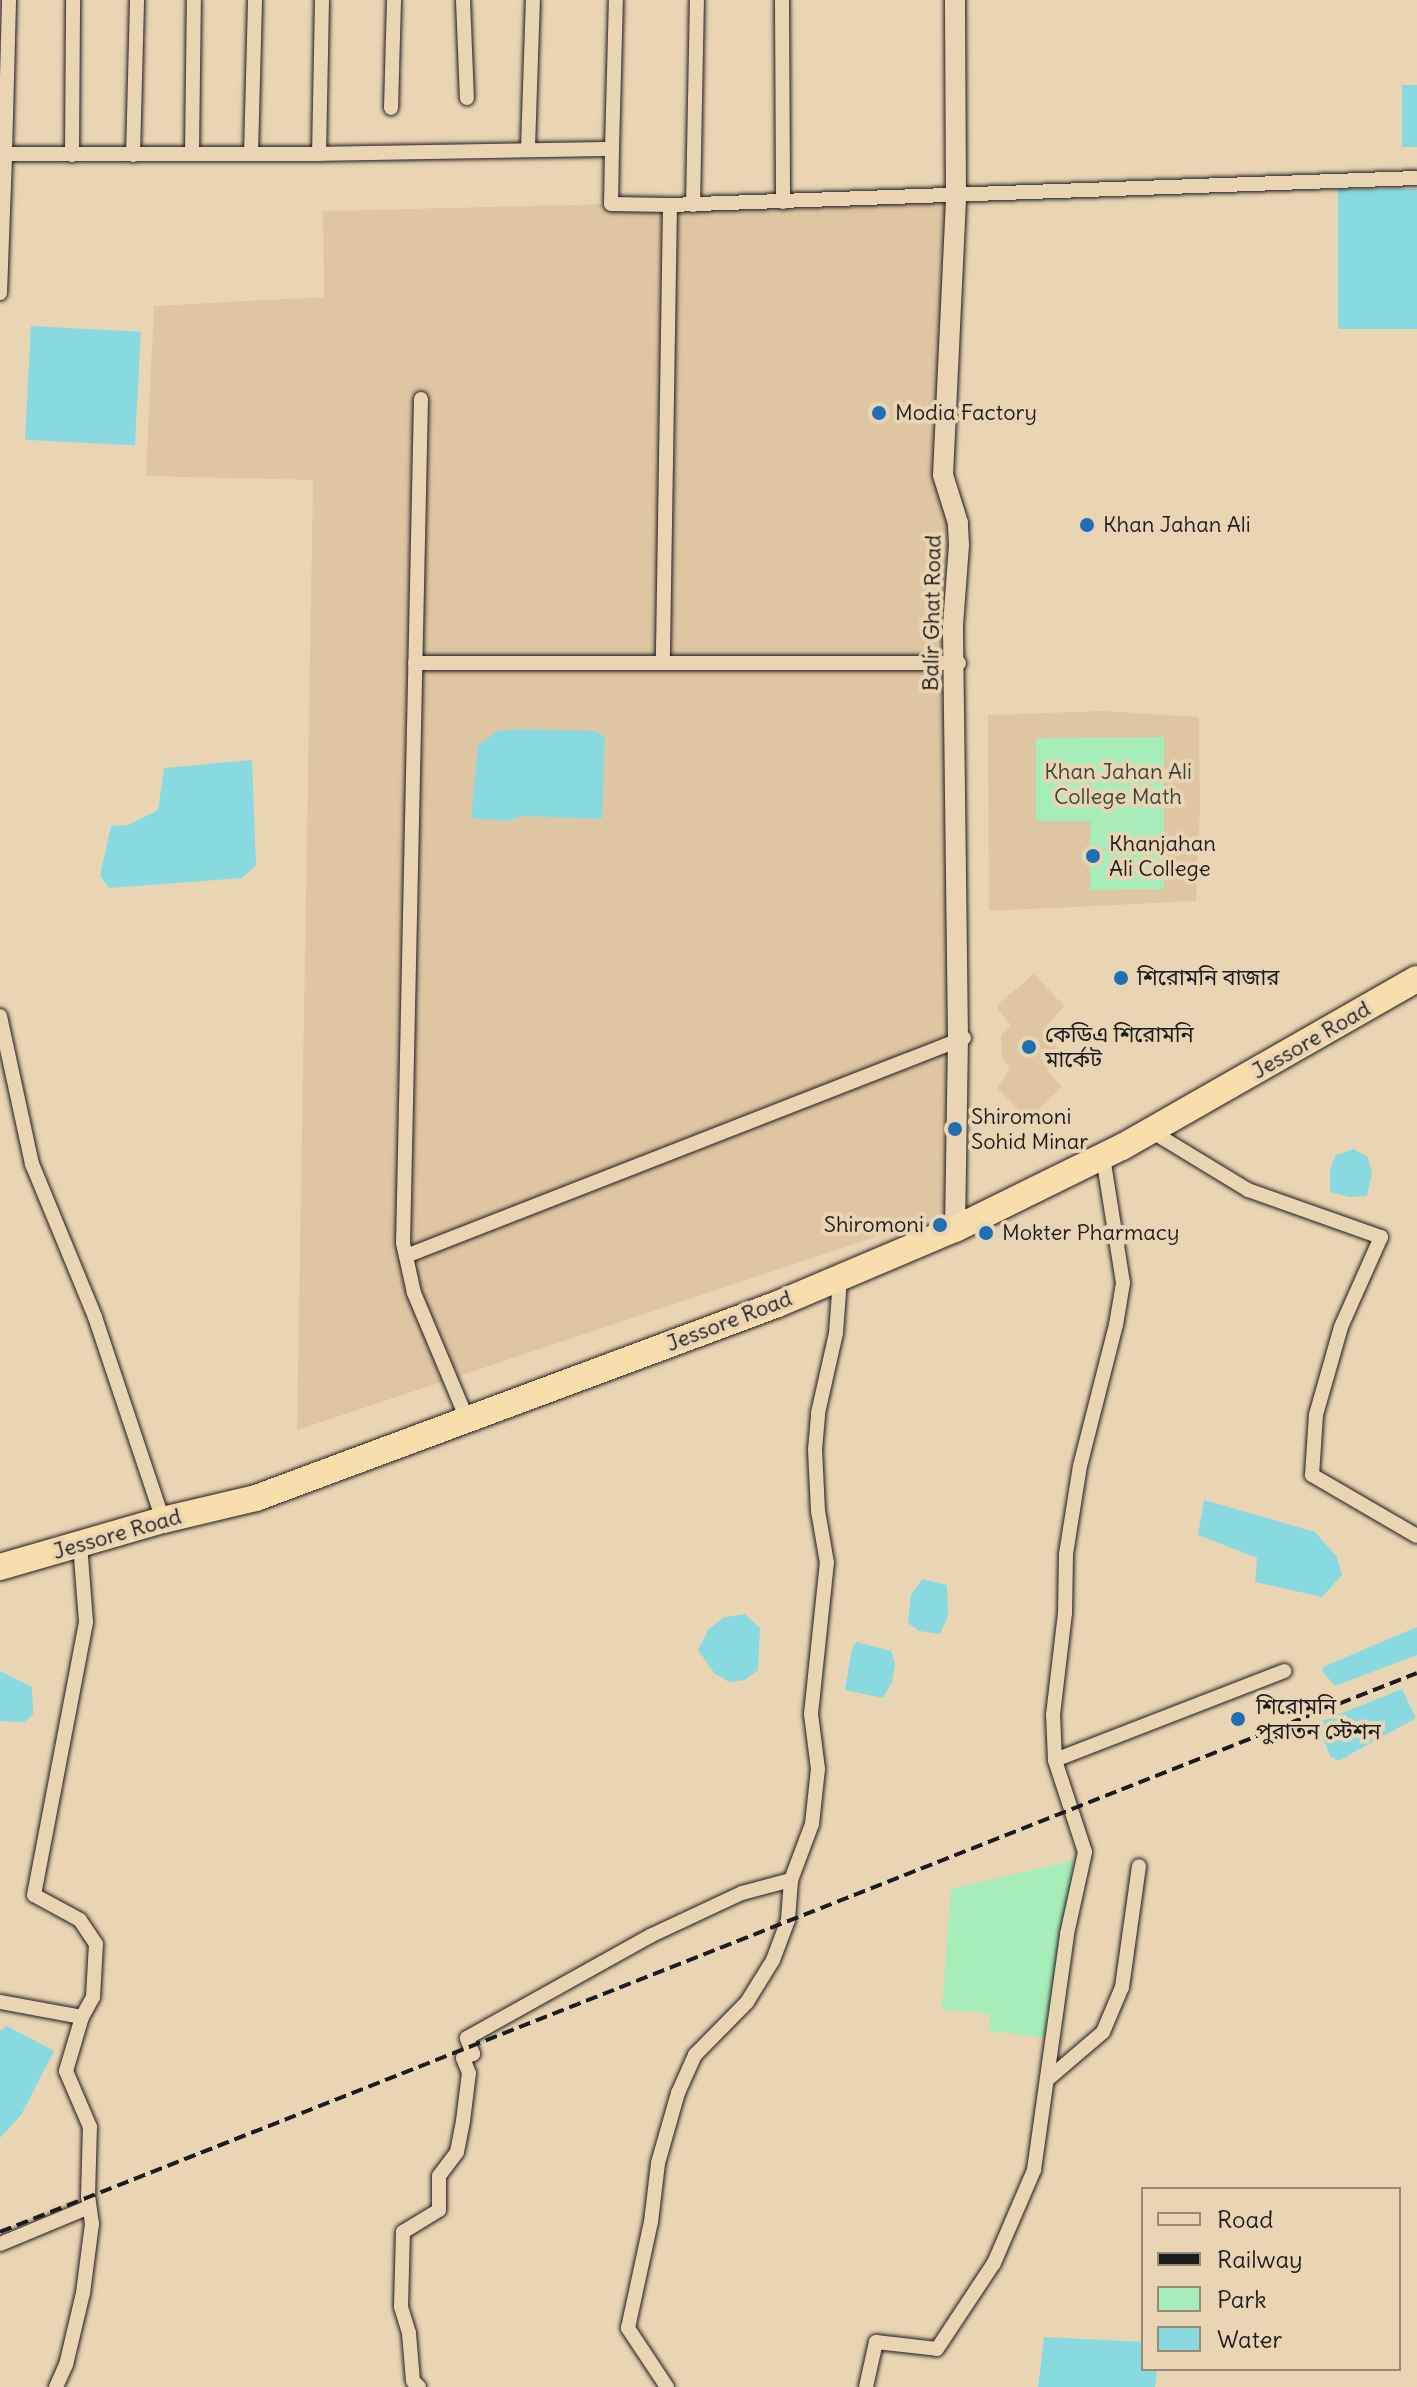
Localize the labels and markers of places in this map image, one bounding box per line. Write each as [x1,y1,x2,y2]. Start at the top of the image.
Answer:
place label: Modia Factory [895,400,1037,426]
marker: Modia Factory [870,404,888,422]
place label: Khan Jahan Ali [1103,512,1251,538]
marker: Khan Jahan Ali [1078,516,1096,534]
place label: Khanjahan Ali College [1109,830,1216,882]
marker: Khanjahan Ali College [1084,847,1102,865]
place label: শিরোমনি বাজার [1137,965,1279,991]
marker: শিরোমনি বাজার [1112,969,1130,987]
place label: কেডিএ শিরোমনি মার্কেট [1045,1021,1194,1072]
marker: কেডিএ শিরোমনি মার্কেট [1020,1038,1038,1056]
place label: Shiromoni Sohid Minar [971,1103,1088,1154]
marker: Shiromoni Sohid Minar [946,1120,964,1138]
place label: Shiromoni [824,1212,924,1238]
marker: Shiromoni [931,1216,949,1234]
place label: Mokter Pharmacy [1002,1220,1179,1246]
marker: Mokter Pharmacy [977,1224,995,1242]
place label: শিরোমনি পুরাতন স্টেশন [1256,1693,1381,1744]
marker: শিরোমনি পুরাতন স্টেশন [1227,1708,1249,1730]

